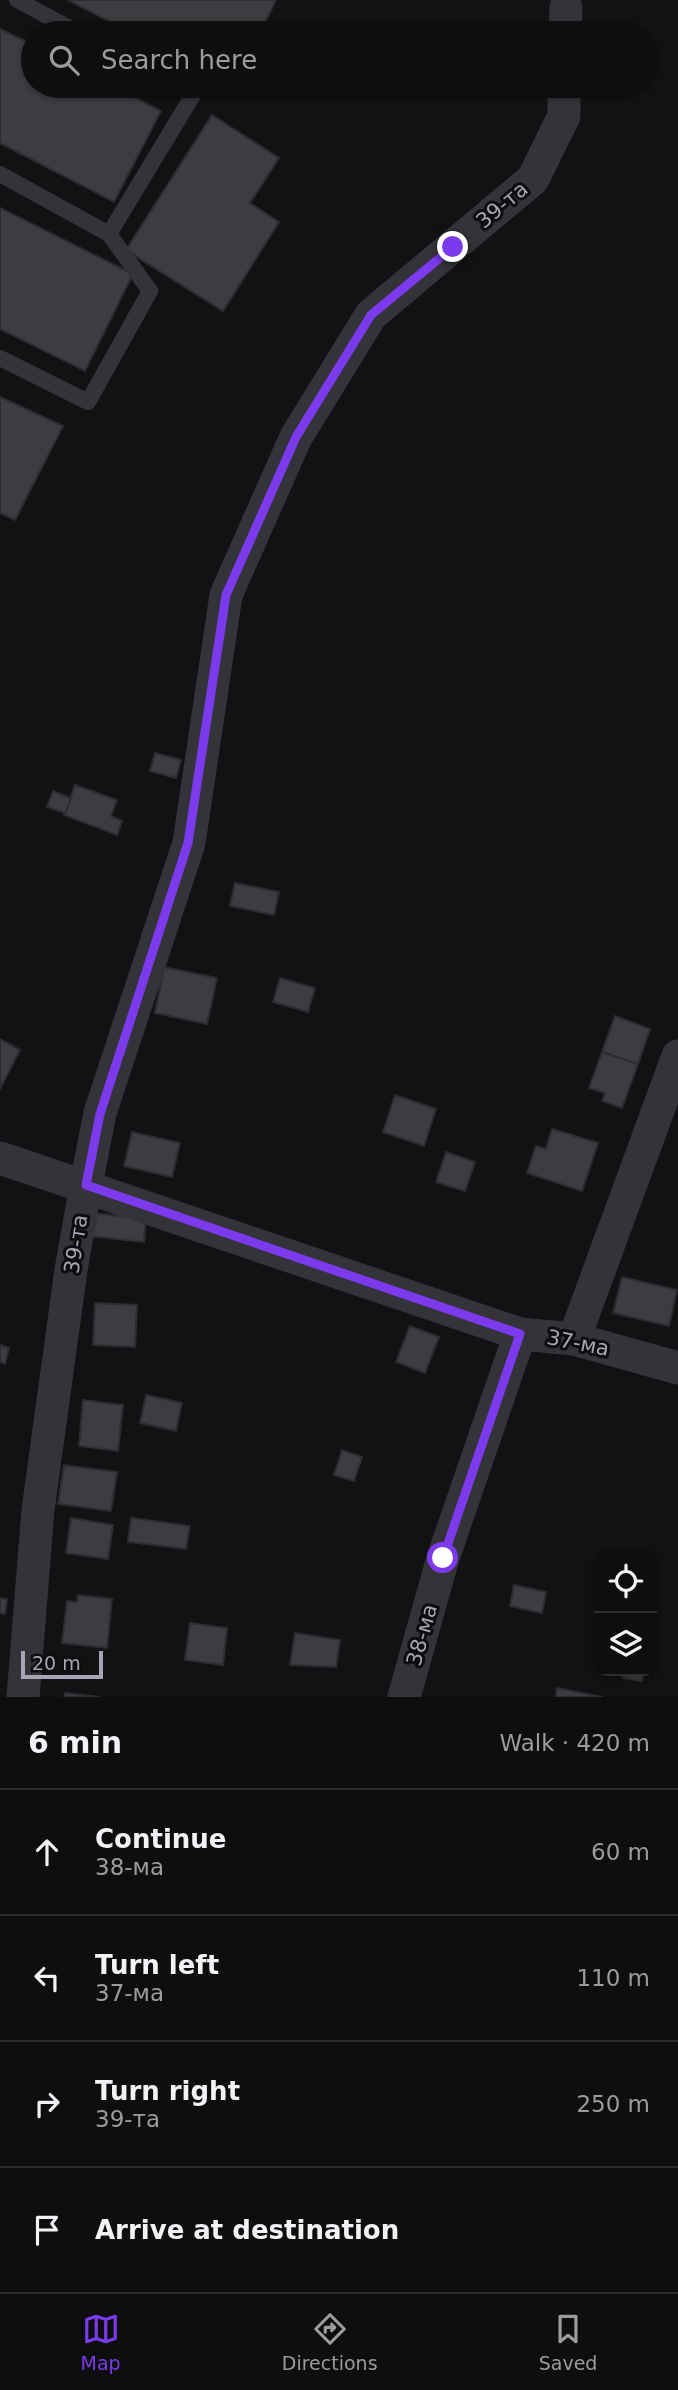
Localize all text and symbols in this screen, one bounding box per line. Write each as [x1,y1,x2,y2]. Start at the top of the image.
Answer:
search box [21,21,657,98]
icon: search [45,41,83,79]
text: Search here [101,45,257,75]
street label: 39-та [472,177,532,233]
route end [437,231,468,262]
street label: 39-та [60,1213,92,1275]
street label: 37-ма [545,1325,611,1361]
route start [427,1542,458,1573]
map controls [594,1550,657,1676]
button: locate [594,1550,657,1613]
street label: 38-ма [402,1601,442,1669]
button: layers [594,1613,657,1676]
scale bar [21,1648,103,1680]
text: 20 m [32,1652,81,1674]
text: 6 min [28,1725,122,1760]
text: Walk · 420 m [499,1730,650,1756]
text: Continue [95,1824,226,1854]
icon: ahead [28,1833,66,1871]
text: 60 m [591,1839,650,1865]
text: 38-ма [95,1854,164,1880]
text: Turn left [95,1950,219,1980]
icon: left [28,1959,66,1997]
text: 110 m [576,1965,650,1991]
text: 37-ма [95,1980,164,2006]
text: Turn right [95,2076,240,2106]
icon: right [28,2085,66,2123]
text: 250 m [576,2091,650,2117]
text: 39-та [95,2106,160,2132]
icon: arrive [28,2211,66,2249]
text: Arrive at destination [95,2215,399,2245]
tab: Map [81,2310,121,2374]
tab: Directions [282,2310,378,2374]
tab: Saved [539,2310,597,2374]

